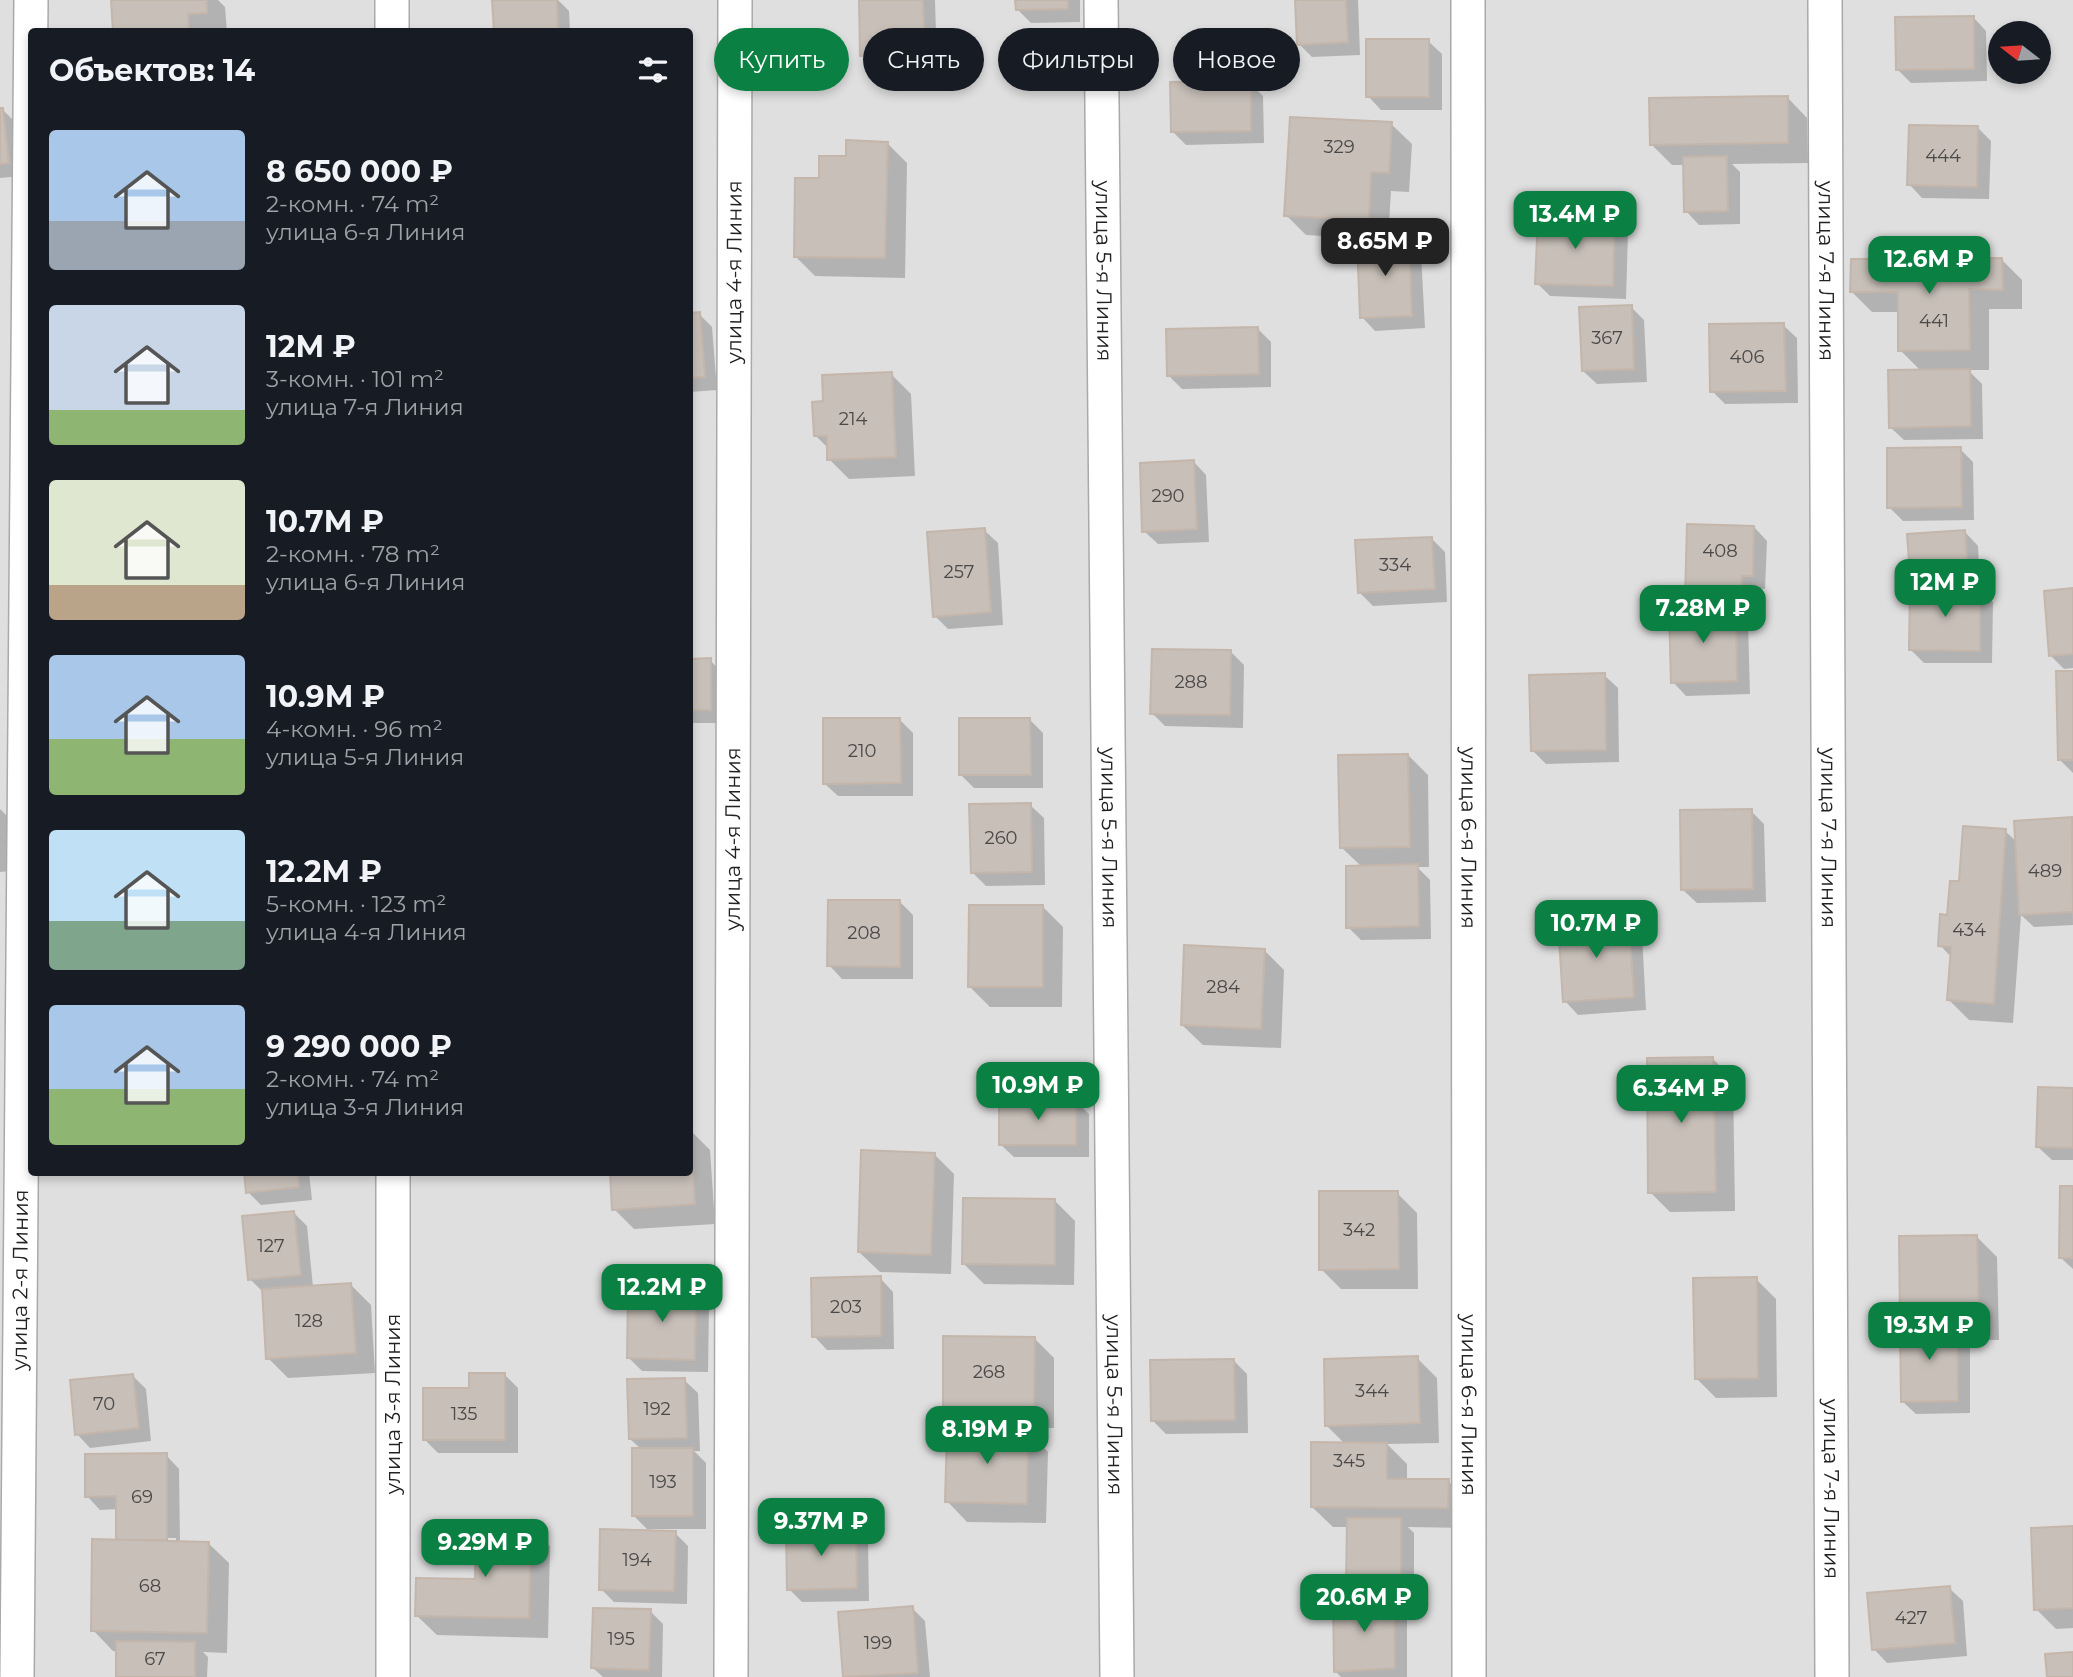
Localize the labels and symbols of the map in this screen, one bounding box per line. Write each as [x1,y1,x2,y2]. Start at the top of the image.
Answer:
north arrow [1988,21,2051,84]
house number: 329 [1323,136,1355,158]
house number: 444 [1925,145,1961,167]
street label: улица 5-я Линия [1091,179,1117,362]
street label: улица 4-я Линия [721,180,747,365]
street label: улица 7-я Линия [1814,180,1840,361]
pin: 13.4M ₽ [1510,191,1640,251]
pin: 8.65M ₽ [1320,218,1450,278]
pin: 12.6M ₽ [1864,236,1994,296]
house number: 441 [1919,310,1949,332]
house number: 367 [1591,327,1623,349]
house number: 406 [1730,346,1764,368]
house number: 214 [839,408,867,430]
house number: 290 [1151,485,1185,507]
house number: 408 [1702,540,1738,562]
house number: 334 [1379,554,1411,576]
pin: 12M ₽ [1896,560,1994,619]
house number: 257 [944,561,974,583]
pin: 7.28M ₽ [1638,586,1768,645]
house number: 288 [1174,671,1208,693]
house number: 210 [848,740,876,762]
street label: улица 5-я Линия [1096,746,1123,929]
street label: улица 6-я Линия [1456,746,1482,929]
street label: улица 4-я Линия [720,747,745,932]
street label: улица 7-я Линия [1816,747,1842,928]
house number: 260 [984,827,1018,849]
house number: 489 [2028,860,2062,882]
pin: 10.7M ₽ [1531,900,1661,960]
house number: 434 [1952,919,1986,941]
house number: 208 [847,922,881,944]
house number: 284 [1206,976,1240,998]
pin: 10.9M ₽ [973,1062,1103,1122]
pin: 6.34M ₽ [1616,1066,1746,1125]
street label: улица 2-я Линия [7,1189,33,1372]
house number: 342 [1343,1219,1375,1241]
house number: 127 [257,1235,285,1257]
pin: 12.2M ₽ [597,1264,727,1324]
house number: 203 [830,1296,862,1318]
pin: 19.3M ₽ [1864,1302,1994,1362]
house number: 128 [295,1310,323,1332]
street label: улица 5-я Линия [1102,1313,1128,1496]
street label: улица 6-я Линия [1457,1313,1482,1496]
street label: улица 3-я Линия [380,1314,405,1495]
house number: 268 [973,1361,1005,1383]
house number: 344 [1355,1380,1389,1402]
house number: 70 [93,1393,115,1415]
house number: 192 [643,1398,671,1420]
street label: улица 7-я Линия [1819,1398,1845,1579]
house number: 135 [451,1403,477,1425]
pin: 8.19M ₽ [922,1406,1052,1466]
house number: 345 [1333,1450,1365,1472]
house number: 193 [649,1471,677,1493]
house number: 69 [131,1486,153,1508]
pin: 9.37M ₽ [756,1498,886,1558]
pin: 9.29M ₽ [420,1520,550,1579]
house number: 194 [622,1549,652,1571]
pin: 20.6M ₽ [1299,1574,1429,1634]
house number: 68 [139,1575,161,1597]
house number: 427 [1895,1607,1927,1629]
house number: 195 [607,1628,635,1650]
house number: 199 [864,1632,892,1654]
house number: 67 [144,1648,166,1670]

